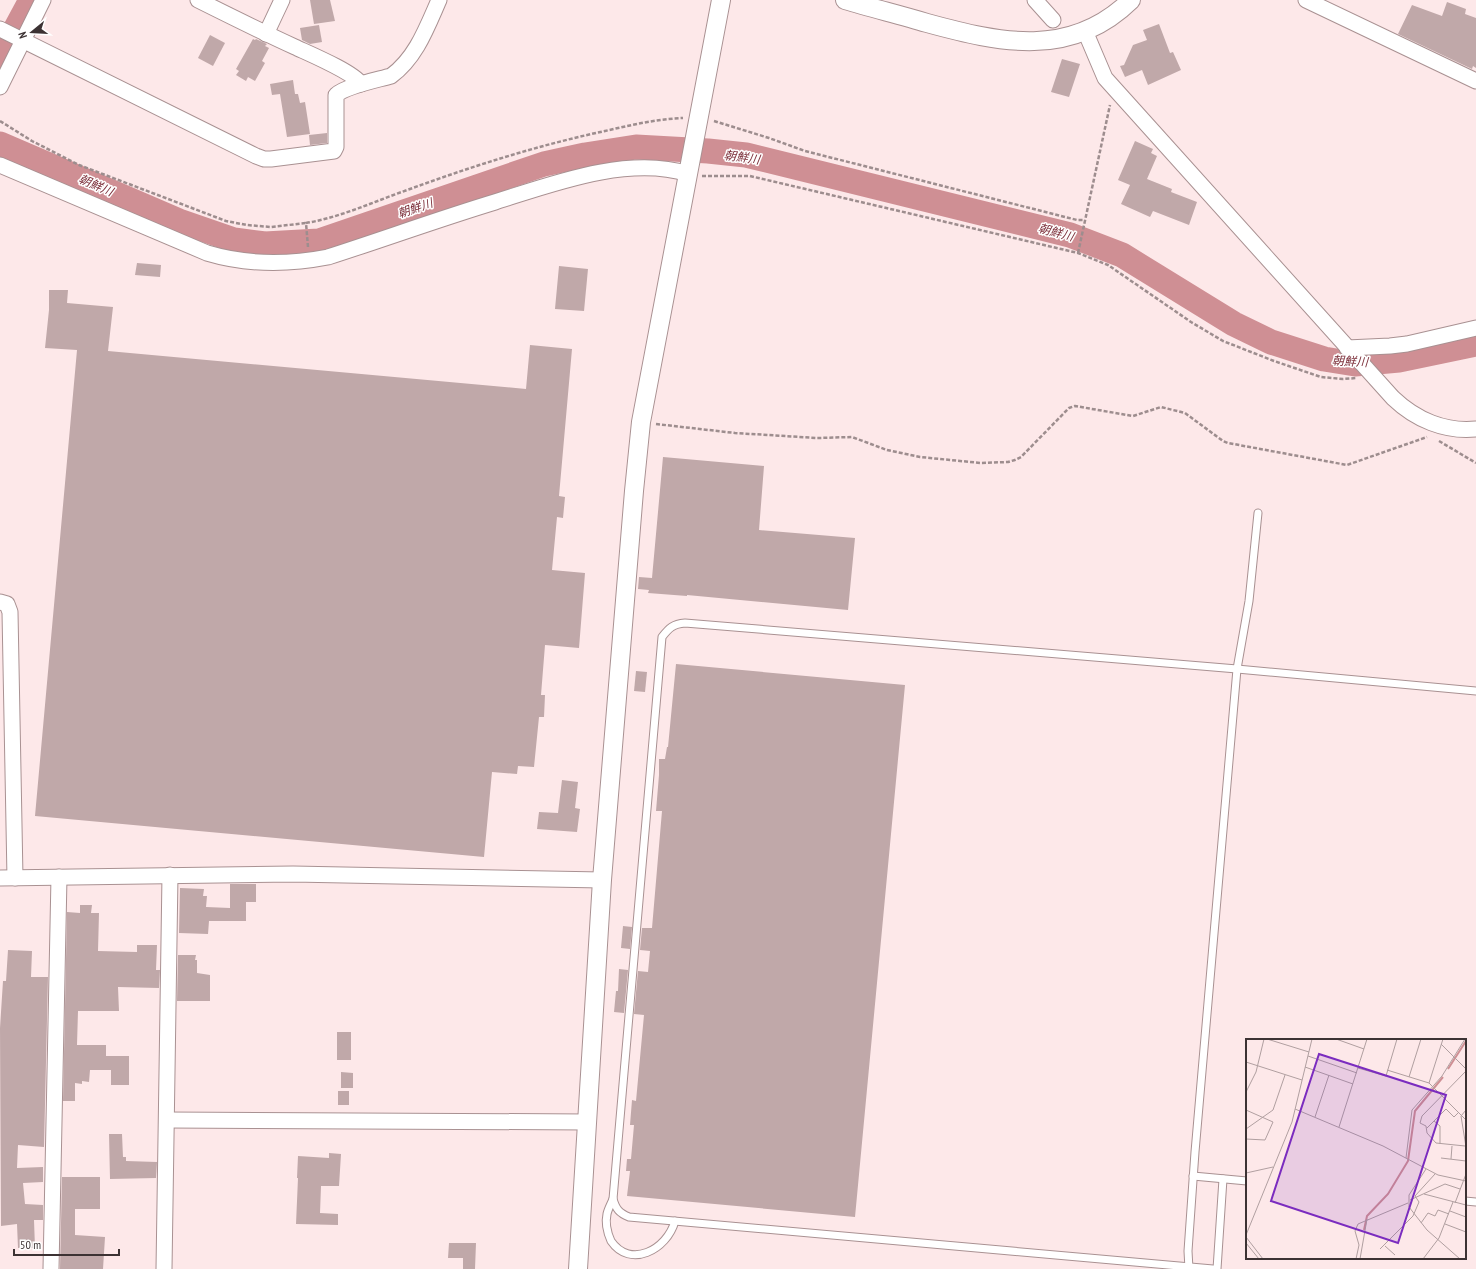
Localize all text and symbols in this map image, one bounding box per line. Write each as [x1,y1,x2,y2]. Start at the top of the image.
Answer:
north arrow [12,12,52,52]
text: N [15,30,30,40]
water label: 朝鮮川 [723,147,763,167]
water label: 朝鮮川 [76,171,117,200]
water label: 朝鮮川 [396,194,436,221]
water label: 朝鮮川 [1037,220,1077,244]
water label: 朝鮮川 [1332,353,1370,370]
inset map [1246,1039,1466,1259]
scale bar [14,1231,119,1257]
text: 50 m [20,1237,41,1252]

